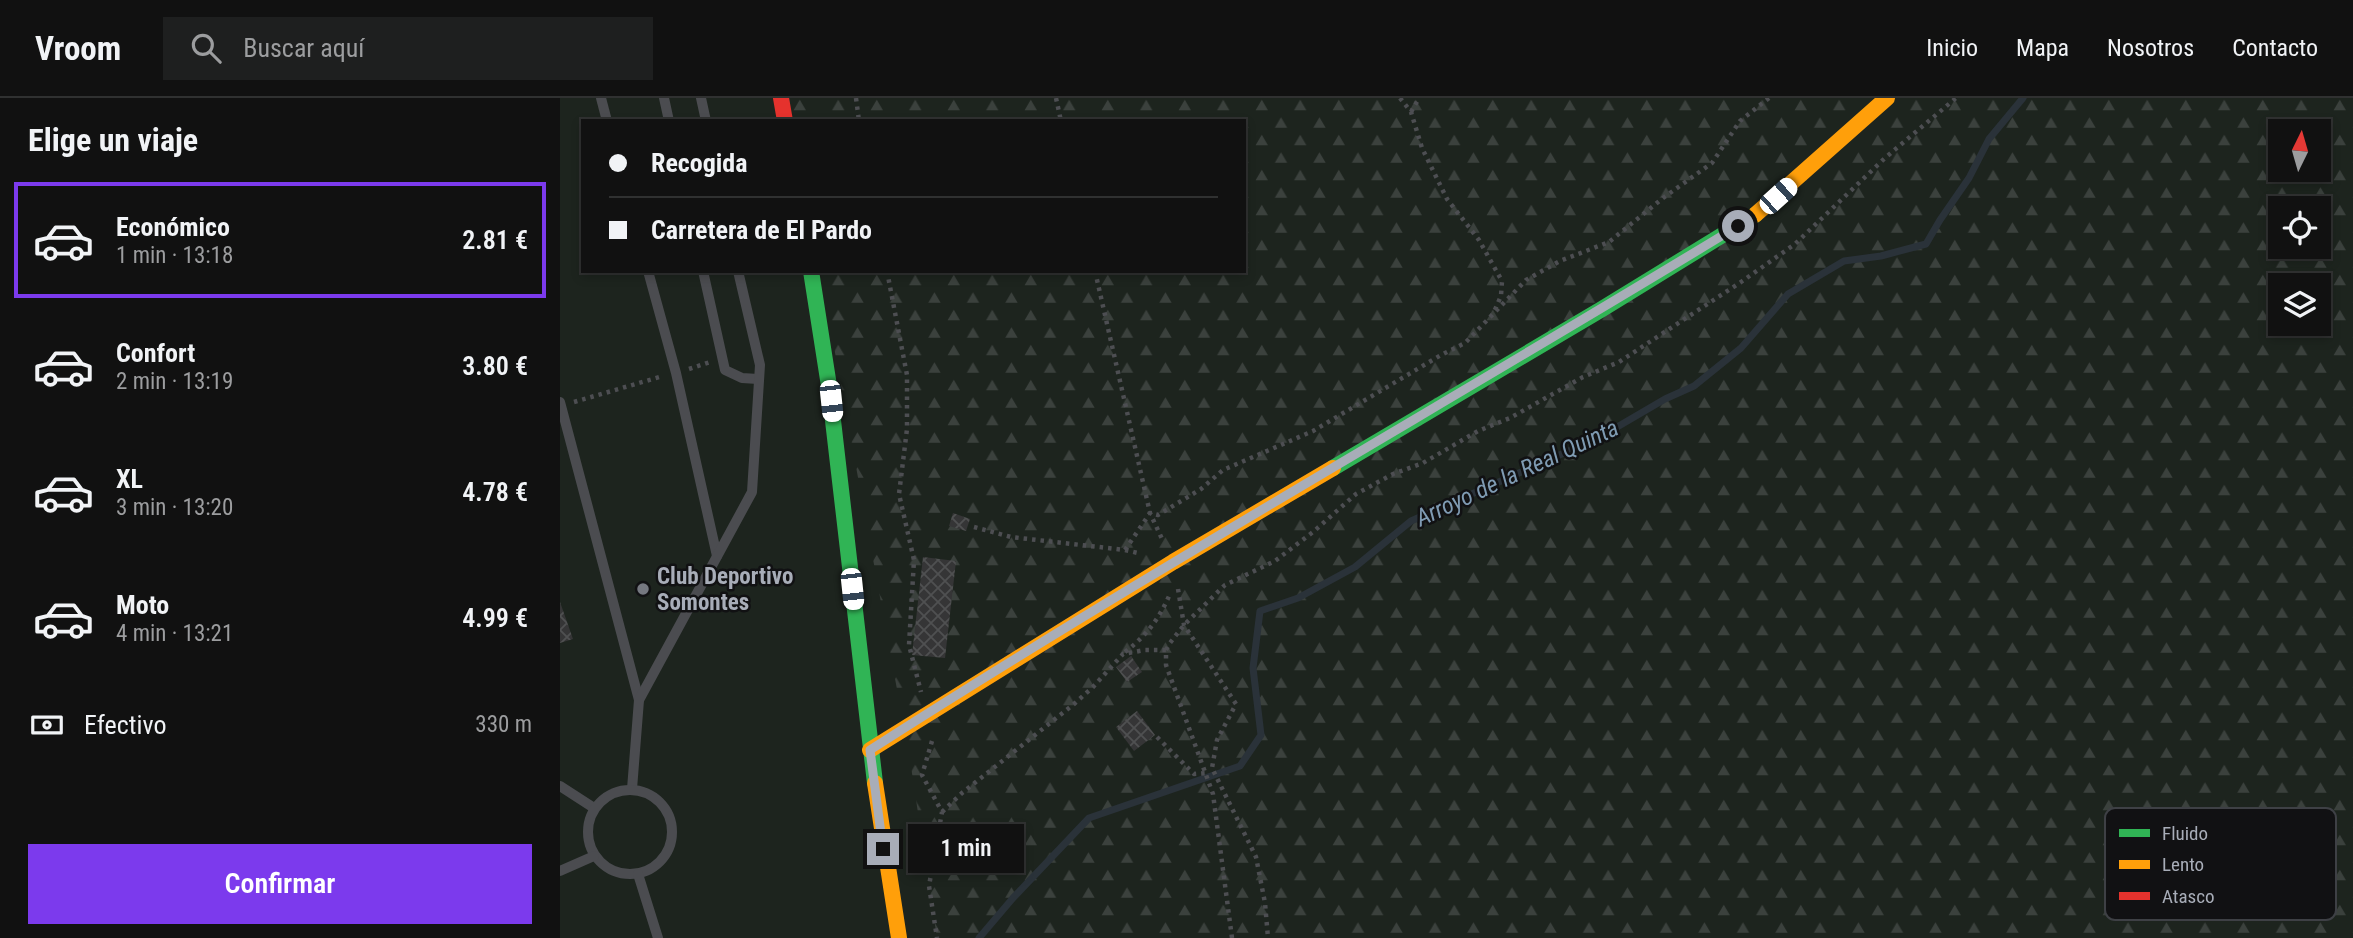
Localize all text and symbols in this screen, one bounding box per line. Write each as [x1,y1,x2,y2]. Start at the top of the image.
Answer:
search box [163,17,653,80]
text: Vroom [35,29,121,68]
icon: search [187,29,225,67]
text: Buscar aquí [243,33,364,63]
text: Inicio [1926,34,1978,62]
text: Mapa [2016,34,2069,62]
text: Nosotros [2107,34,2194,62]
text: Contacto [2232,34,2318,62]
north arrow [2268,119,2331,182]
map controls [2268,119,2331,336]
text: Elige un viaje [28,121,198,159]
text: Recogida [651,148,748,178]
car [1756,174,1801,218]
button: locate [2268,196,2331,259]
icon: car [32,209,95,272]
route start [1722,210,1754,242]
text: Económico [116,212,230,242]
text: Carretera de El Pardo [651,215,872,245]
text: 2.81 € [462,225,528,255]
text: 1 min · 13:18 [116,242,233,269]
button: layers [2268,273,2331,336]
icon: car [32,335,95,398]
text: Confort [116,338,195,368]
text: 3.80 € [462,351,528,381]
text: 2 min · 13:19 [116,368,233,395]
car [819,379,844,423]
water label: Arroyo de la Real Quinta [1410,414,1623,533]
icon: car [32,461,95,524]
text: XL [116,464,143,494]
text: 4.78 € [462,477,528,507]
text: 3 min · 13:20 [116,494,233,521]
place label: Club Deportivo Somontes [657,563,793,616]
car [840,567,865,611]
marker: Club Deportivo Somontes [635,581,651,597]
icon: car [32,587,95,650]
text: Moto [116,590,169,620]
text: 4.99 € [462,603,528,633]
text: 4 min · 13:21 [116,620,233,647]
icon: cash [28,706,66,744]
text: Efectivo [84,710,166,740]
text: 330 m [475,711,532,738]
legend [2105,808,2336,920]
text: Fluido [2162,822,2208,845]
callout: 1 min [908,824,1023,874]
route end [867,833,899,865]
text: 1 min [941,835,991,862]
button: Confirmar [28,844,532,924]
text: Lento [2162,853,2204,876]
text: Atasco [2162,885,2215,908]

